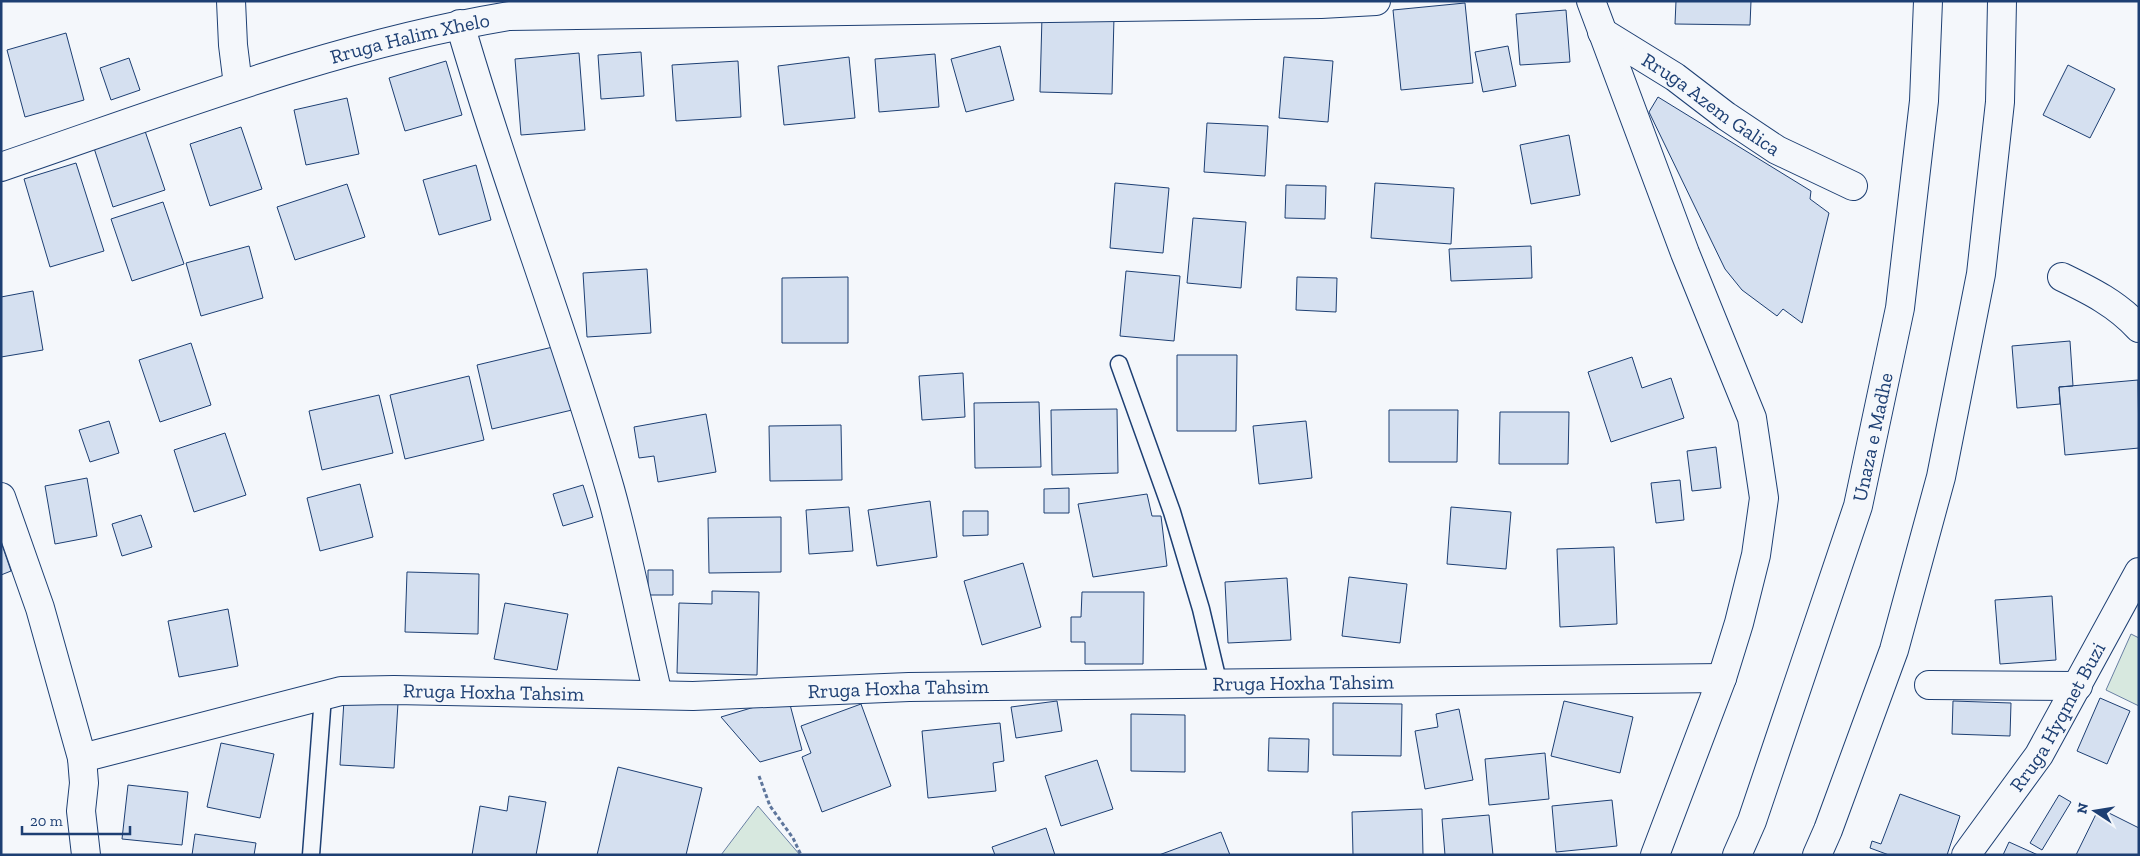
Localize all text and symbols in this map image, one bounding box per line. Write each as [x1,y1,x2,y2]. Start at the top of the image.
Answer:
street label: Rruga Halim Xhelo [327,8,491,69]
street label: Rruga Azem Galica [1638,48,1785,161]
street label: Unaza e Madhe [1847,370,1898,504]
street label: Rruga Hyqmet Buzi [2004,638,2110,796]
street label: Rruga Hoxha Tahsim [1212,670,1395,696]
street label: Rruga Hoxha Tahsim [807,674,990,703]
street label: Rruga Hoxha Tahsim [403,678,585,706]
north arrow [2070,786,2120,836]
text: N [2073,801,2092,815]
scale bar [22,804,130,836]
text: 20 m [30,812,63,830]

